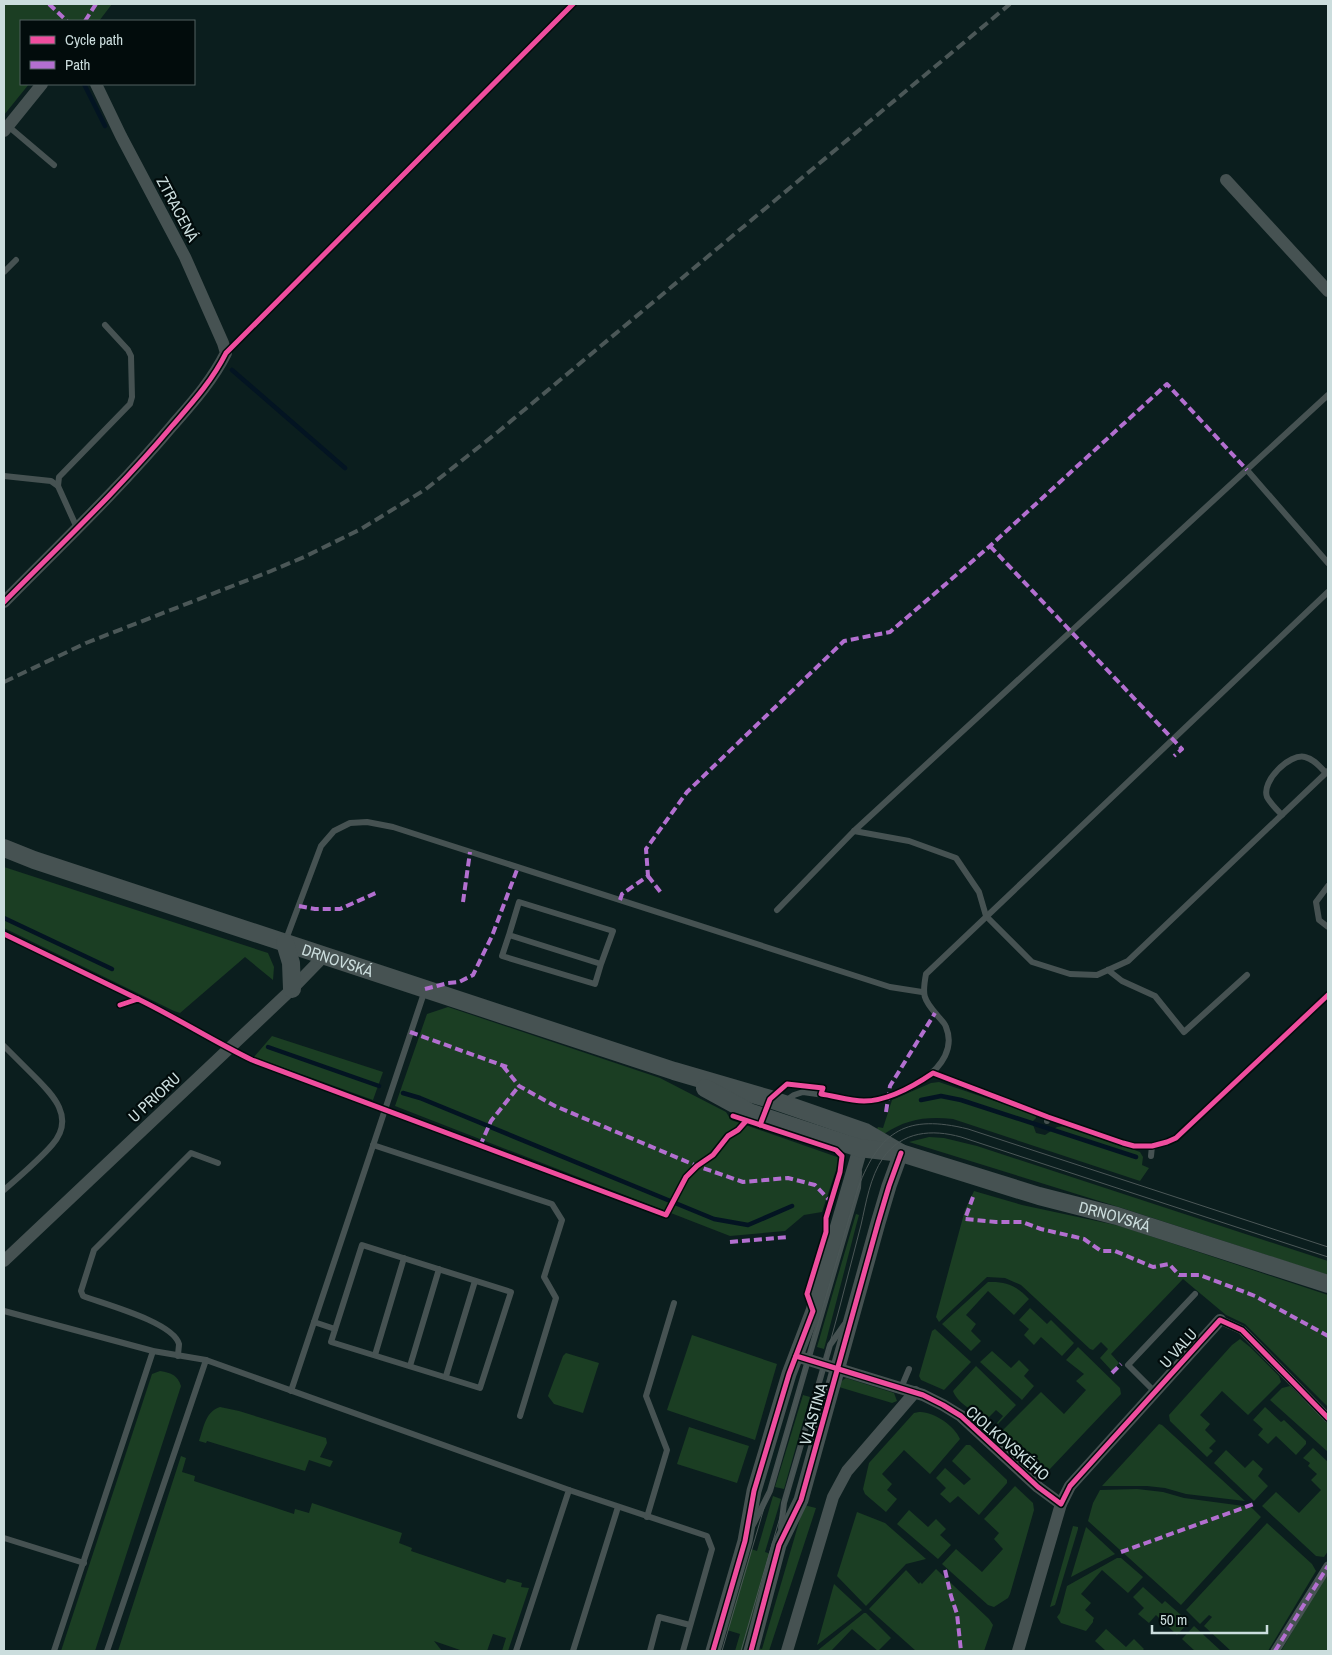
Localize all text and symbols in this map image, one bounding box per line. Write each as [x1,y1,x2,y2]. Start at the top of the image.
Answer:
legend [20,20,195,85]
text: Cycle path [65,29,123,50]
text: Path [65,54,90,75]
street label: ZTRACENÁ [152,173,204,246]
street label: DRNOVSKÁ [299,938,376,982]
street label: U PRIORU [123,1067,185,1127]
street label: DRNOVSKÁ [1076,1196,1154,1237]
street label: U VALU [1154,1323,1202,1373]
street label: VLASTINA [794,1380,832,1448]
street label: CIOLKOVSKÉHO [961,1400,1055,1486]
scale bar [1152,1602,1267,1634]
text: 50 m [1160,1609,1187,1630]

